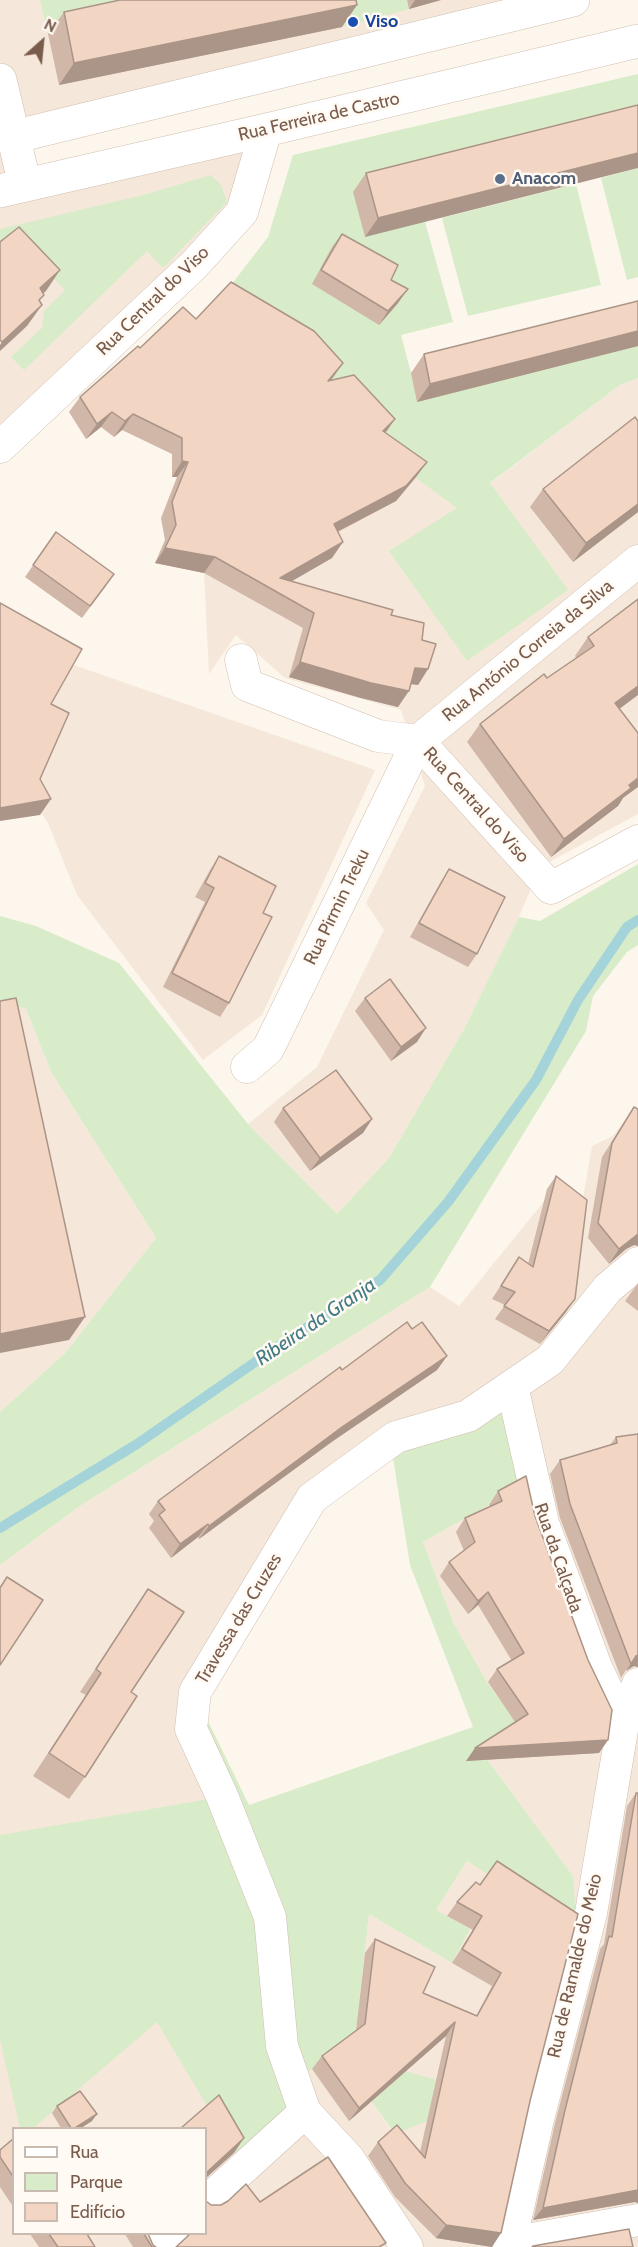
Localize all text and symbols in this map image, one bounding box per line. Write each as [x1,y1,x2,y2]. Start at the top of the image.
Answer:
place label: Viso [365,11,398,33]
north arrow [12,12,72,72]
text: N [41,14,60,37]
marker: Viso [346,15,360,29]
street label: Rua Ferreira de Castro [236,88,402,146]
place label: Anacom [512,168,576,190]
marker: Anacom [493,172,507,186]
street label: Rua Central do Viso [92,242,214,360]
street label: Rua António Correia da Silva [438,575,618,727]
street label: Rua Central do Viso [418,743,534,867]
street label: Rua Pirmin Treku [300,845,374,969]
water label: Ribeira da Granja [251,1273,381,1371]
street label: Rua da Calçada [529,1500,587,1616]
street label: Travessa das Cruzes [191,1550,287,1688]
street label: Rua de Ramalde do Meio [543,1872,607,2060]
legend [12,2127,207,2235]
text: Rua [70,2141,99,2163]
text: Parque [70,2171,123,2193]
text: Edifício [70,2201,125,2223]

